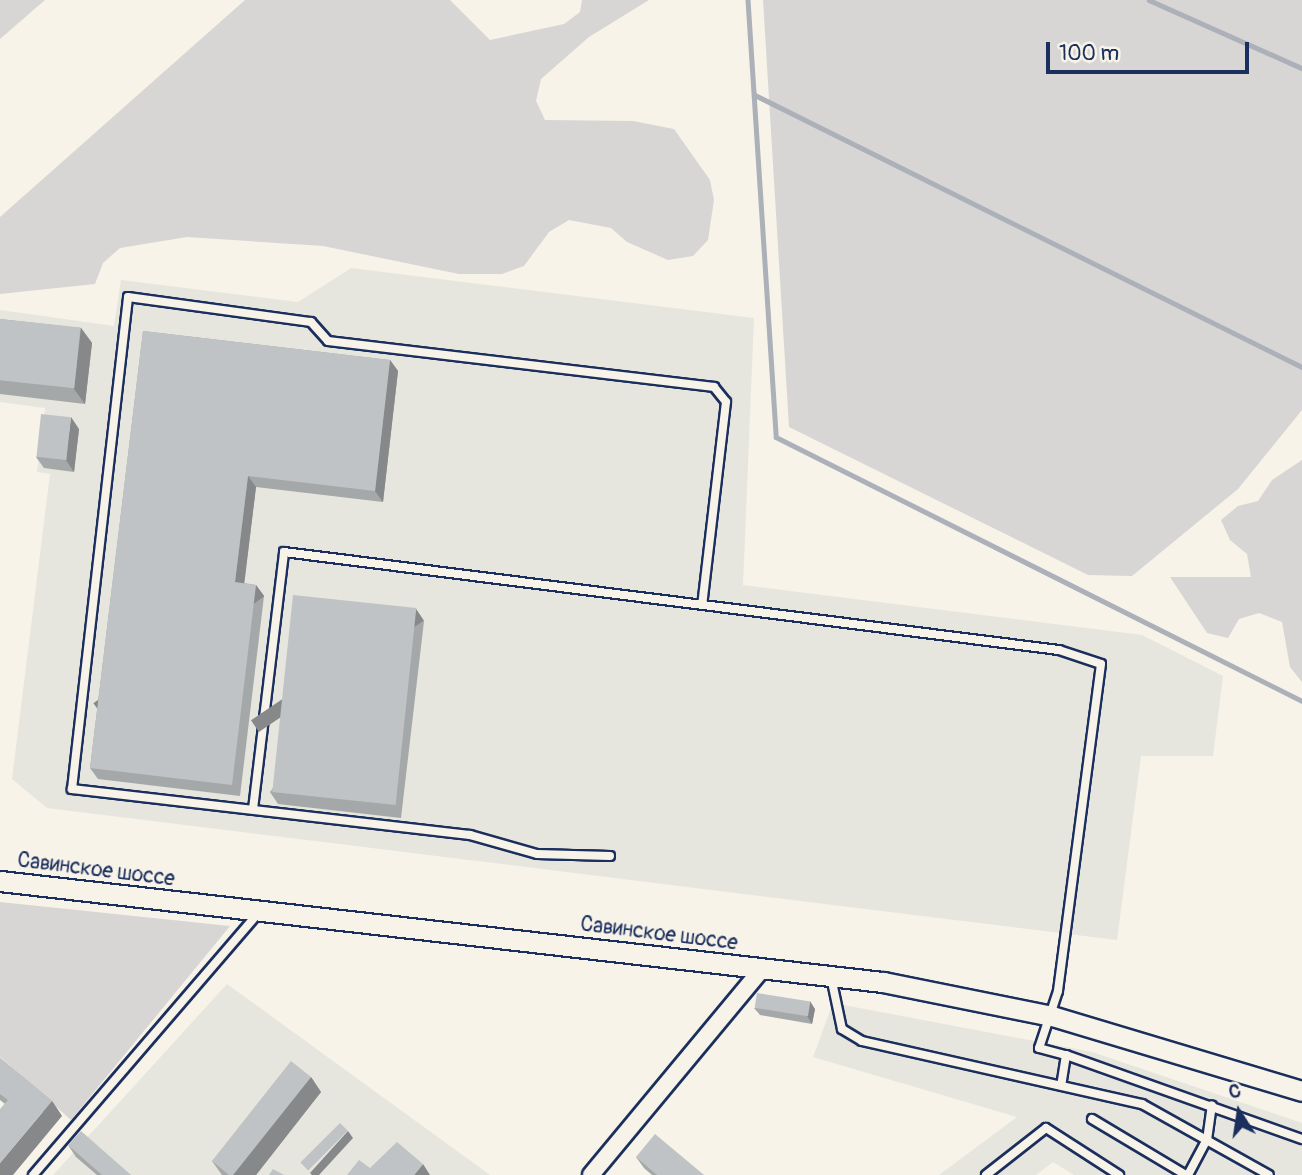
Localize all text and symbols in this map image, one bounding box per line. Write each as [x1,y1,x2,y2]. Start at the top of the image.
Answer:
scale bar [1050,28,1253,72]
text: 100 m [1059,40,1119,67]
street label: Савинское шоссе [16,848,176,892]
street label: Савинское шоссе [579,912,739,956]
north arrow [1204,1077,1274,1147]
text: С [1226,1079,1243,1104]

